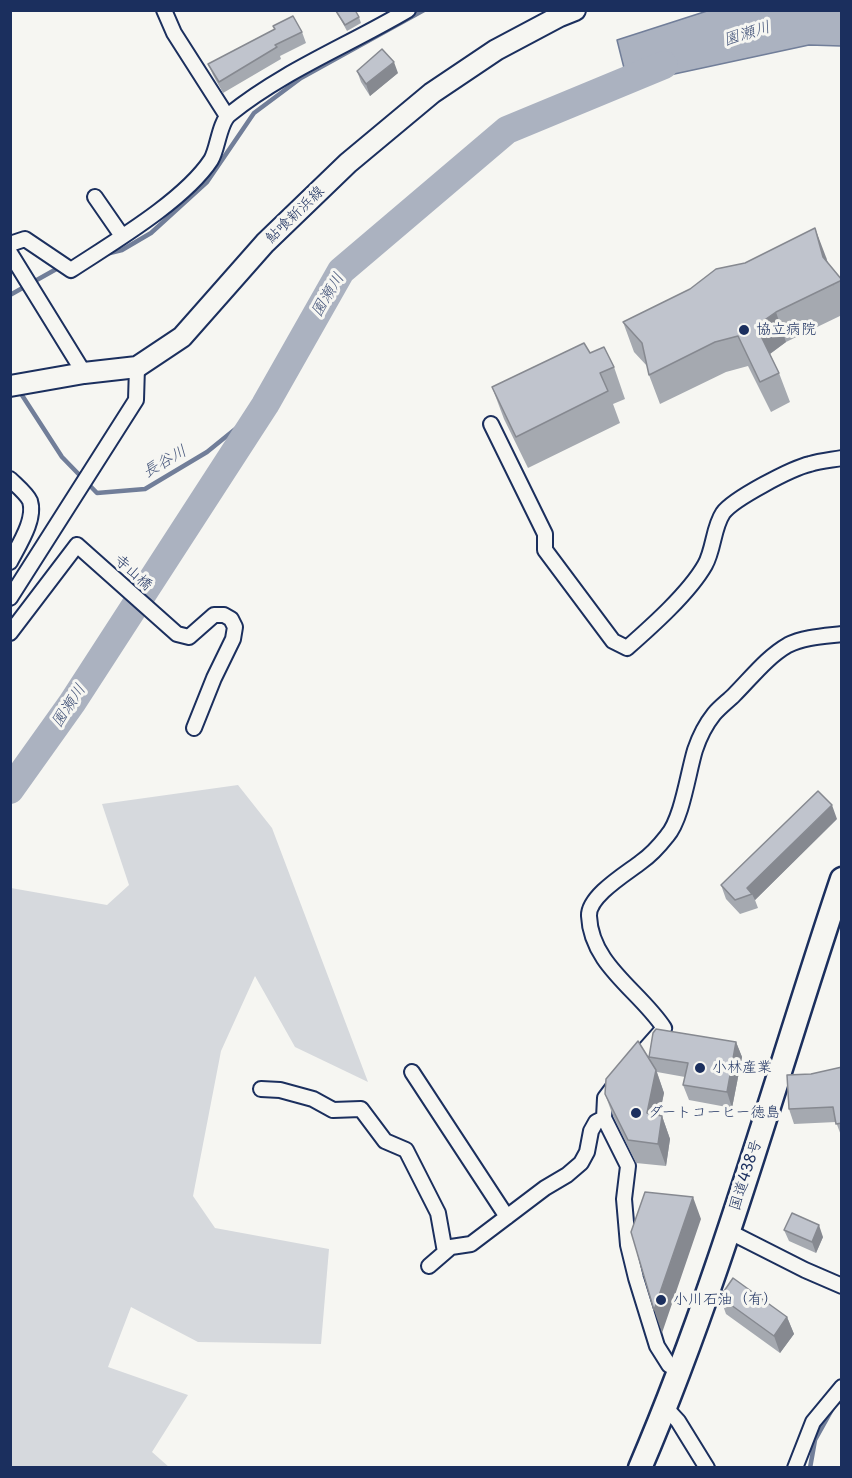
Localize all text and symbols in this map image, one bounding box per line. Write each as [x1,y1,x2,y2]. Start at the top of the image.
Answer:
water label: 園瀬川 [721,18,773,50]
street label: 鮎喰新浜線 [262,182,328,248]
water label: 園瀬川 [307,269,349,321]
place label: 協立病院 [756,321,816,339]
marker: 協立病院 [737,323,751,337]
water label: 長谷川 [139,442,191,482]
street label: 寺山橋 [110,551,156,595]
water label: 園瀬川 [48,681,90,731]
place label: 小林産業 [712,1059,772,1077]
marker: 小林産業 [693,1061,707,1075]
place label: ダートコーヒー徳島 [648,1104,781,1122]
marker: ダートコーヒー徳島 [629,1106,643,1120]
street label: 国道438号 [726,1137,766,1213]
place label: 小川石油（有） [673,1291,778,1309]
marker: 小川石油（有） [654,1293,668,1307]

